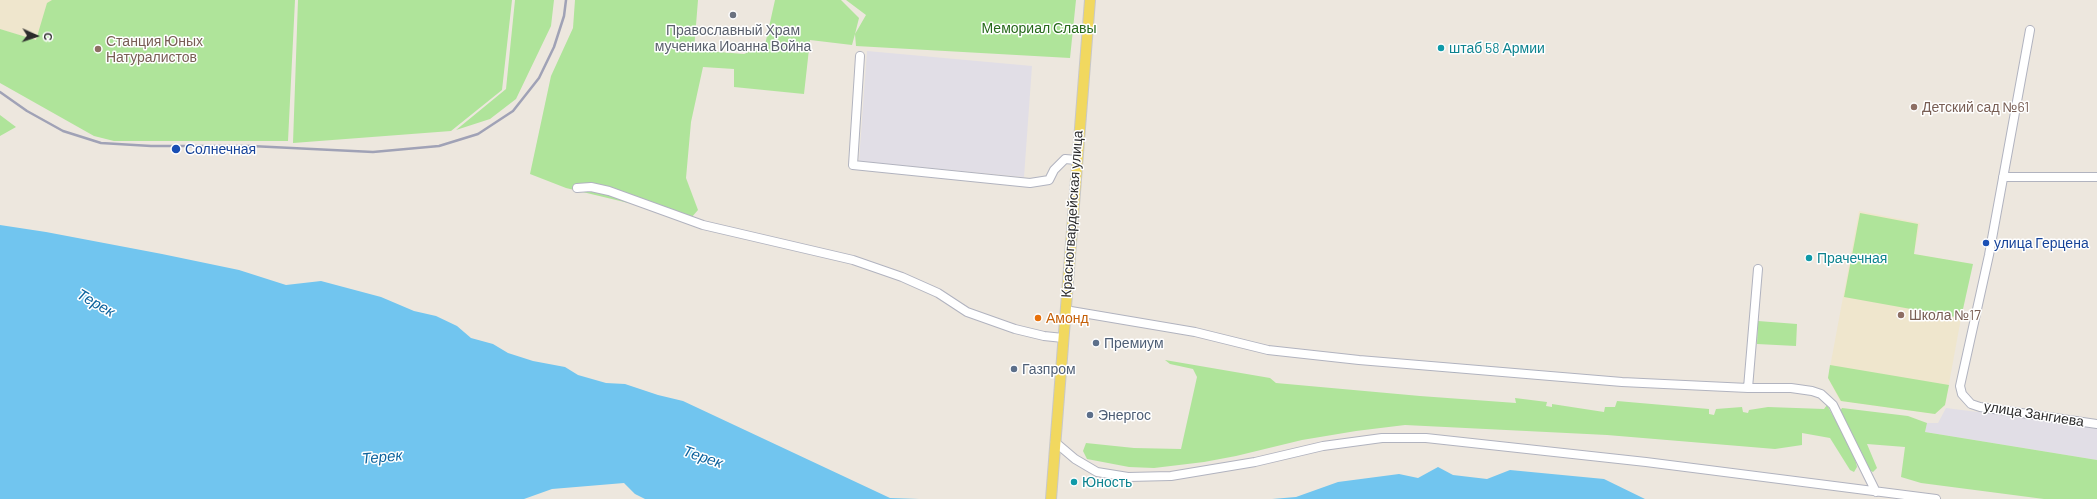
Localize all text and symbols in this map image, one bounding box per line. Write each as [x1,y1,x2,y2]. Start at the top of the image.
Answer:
marker: Православный Храм мученика Иоанна Война [728,10,738,20]
north arrow [16,16,56,56]
park label: Мемориал Славы [982,20,1096,36]
place label: Православный Храм мученика Иоанна Война [655,22,811,54]
text: С [42,32,55,41]
place label: Станция Юных Натуралистов [106,33,203,66]
place label: штаб 58 Армии [1449,40,1545,56]
marker: штаб 58 Армии [1436,43,1446,53]
marker: Станция Юных Натуралистов [93,44,103,54]
place label: Детский сад №61 [1922,99,2029,115]
marker: Детский сад №61 [1909,102,1919,112]
street label: Красногвардейская улица [1058,130,1086,298]
place label: Солнечная [185,141,256,157]
marker: Солнечная [170,143,182,155]
place label: улица Герцена [1994,235,2089,251]
marker: улица Герцена [1981,238,1991,248]
place label: Прачечная [1817,250,1887,266]
marker: Прачечная [1804,253,1814,263]
water label: Терек [74,285,118,321]
place label: Школа №17 [1909,307,1981,323]
place label: Амонд [1046,310,1089,326]
marker: Школа №17 [1896,310,1906,320]
marker: Амонд [1033,313,1043,323]
place label: Премиум [1104,335,1164,351]
marker: Премиум [1091,338,1101,348]
place label: Газпром [1022,361,1076,377]
marker: Газпром [1009,364,1019,374]
street label: улица Зангиева [1983,398,2085,430]
place label: Энергос [1098,407,1151,423]
marker: Энергос [1085,410,1095,420]
water label: Терек [681,442,725,472]
water label: Терек [361,446,403,468]
place label: Юность [1082,474,1132,490]
marker: Юность [1069,477,1079,487]

